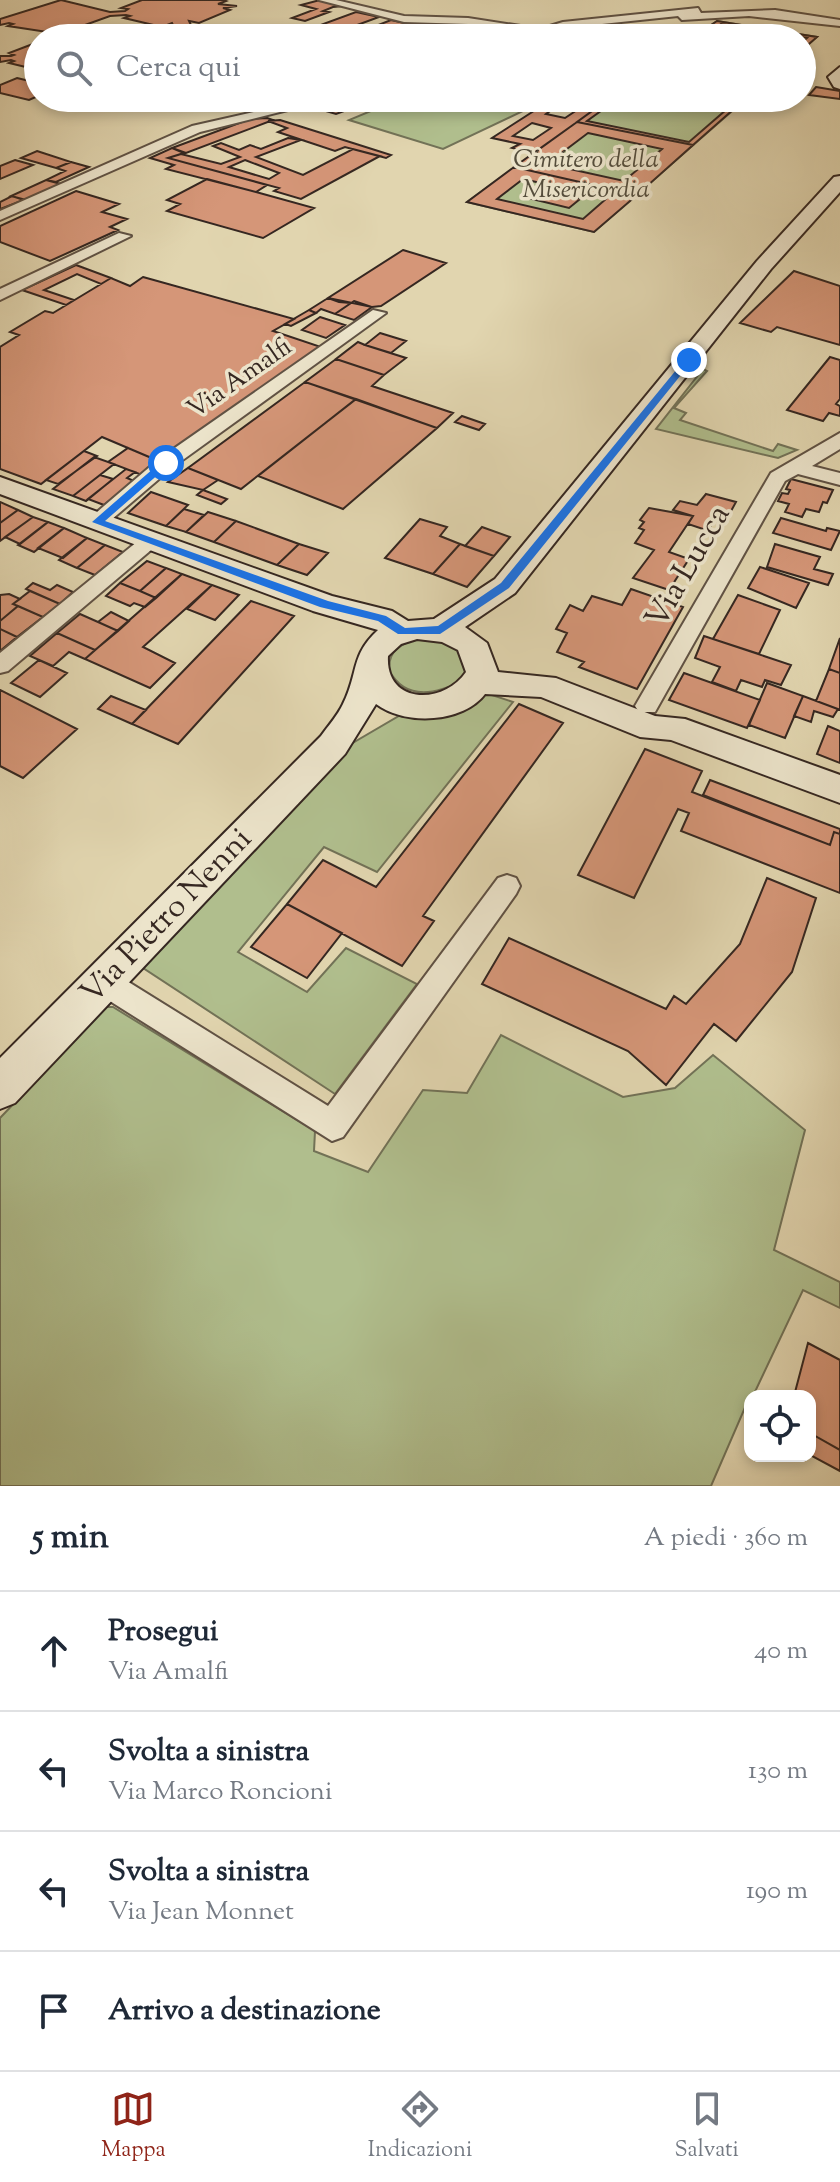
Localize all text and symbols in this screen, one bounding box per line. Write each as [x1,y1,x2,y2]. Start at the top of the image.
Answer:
search box [24,24,816,112]
icon: search [52,46,96,90]
text: Cerca qui [116,47,241,90]
park label: Cimitero della Misericordia [513,142,659,209]
street label: Via Amalfi [180,329,300,429]
route end [671,342,707,378]
route start [148,445,184,481]
street label: Via Lucca [635,496,743,637]
street label: Via Pietro Nenni [71,818,263,1016]
map controls [744,1390,816,1462]
button: locate [744,1390,816,1462]
text: 5 min [32,1514,109,1563]
text: A piedi · 360 m [644,1520,808,1557]
text: Prosegui [108,1611,218,1654]
icon: ahead [32,1629,76,1673]
text: 40 m [754,1633,808,1670]
text: Via Amalfi [108,1654,228,1691]
text: Svolta a sinistra [108,1731,309,1774]
icon: left [32,1749,76,1793]
text: 130 m [748,1753,808,1790]
text: Via Marco Roncioni [108,1774,332,1811]
text: Svolta a sinistra [108,1851,309,1894]
icon: left [32,1869,76,1913]
text: 190 m [746,1873,808,1910]
text: Via Jean Monnet [108,1894,294,1931]
icon: arrive [32,1989,76,2033]
text: Arrivo a destinazione [108,1990,381,2033]
tab: Mappa [101,2087,166,2167]
tab: Indicazioni [368,2087,472,2167]
tab: Salvati [675,2087,739,2167]

